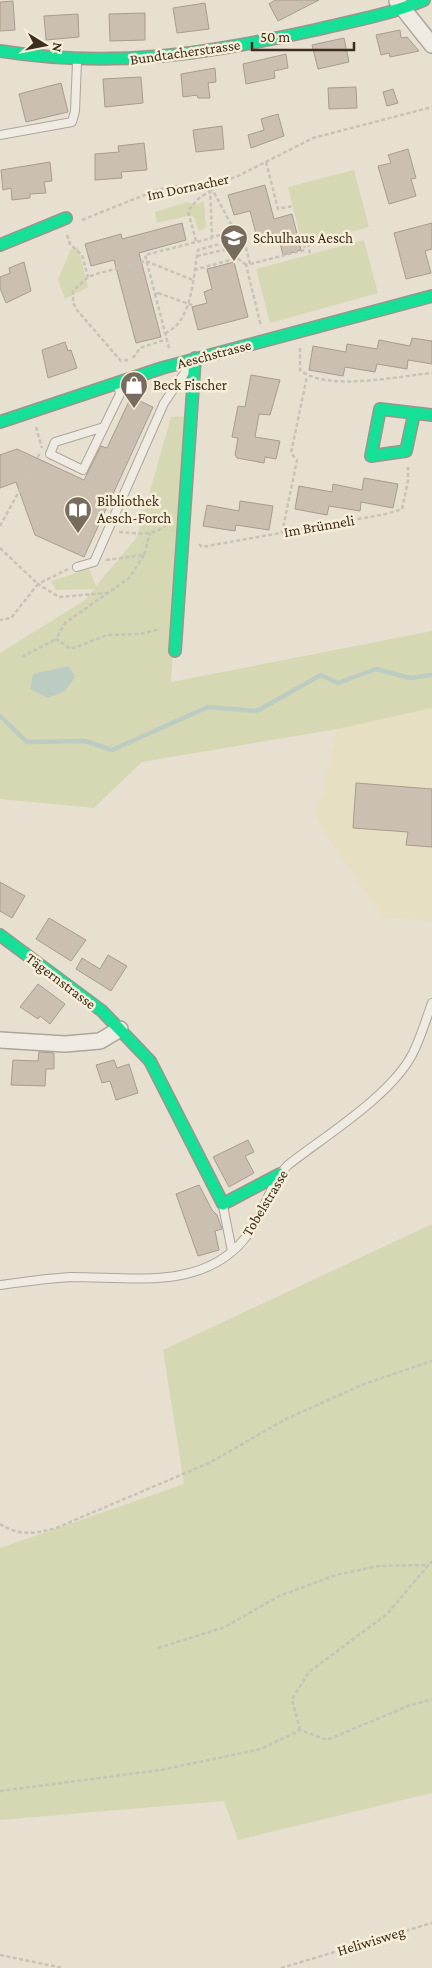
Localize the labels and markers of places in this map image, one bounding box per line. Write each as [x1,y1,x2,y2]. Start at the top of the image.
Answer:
school or university icon: Schulhaus Aesch [219,223,249,262]
place label: Schulhaus Aesch [253,230,353,246]
shop icon: Beck Fischer [119,370,149,409]
place label: Beck Fischer [153,377,228,393]
place label: Bibliothek Aesch-Forch [97,493,171,526]
library icon: Bibliothek Aesch-Forch [63,495,93,534]

